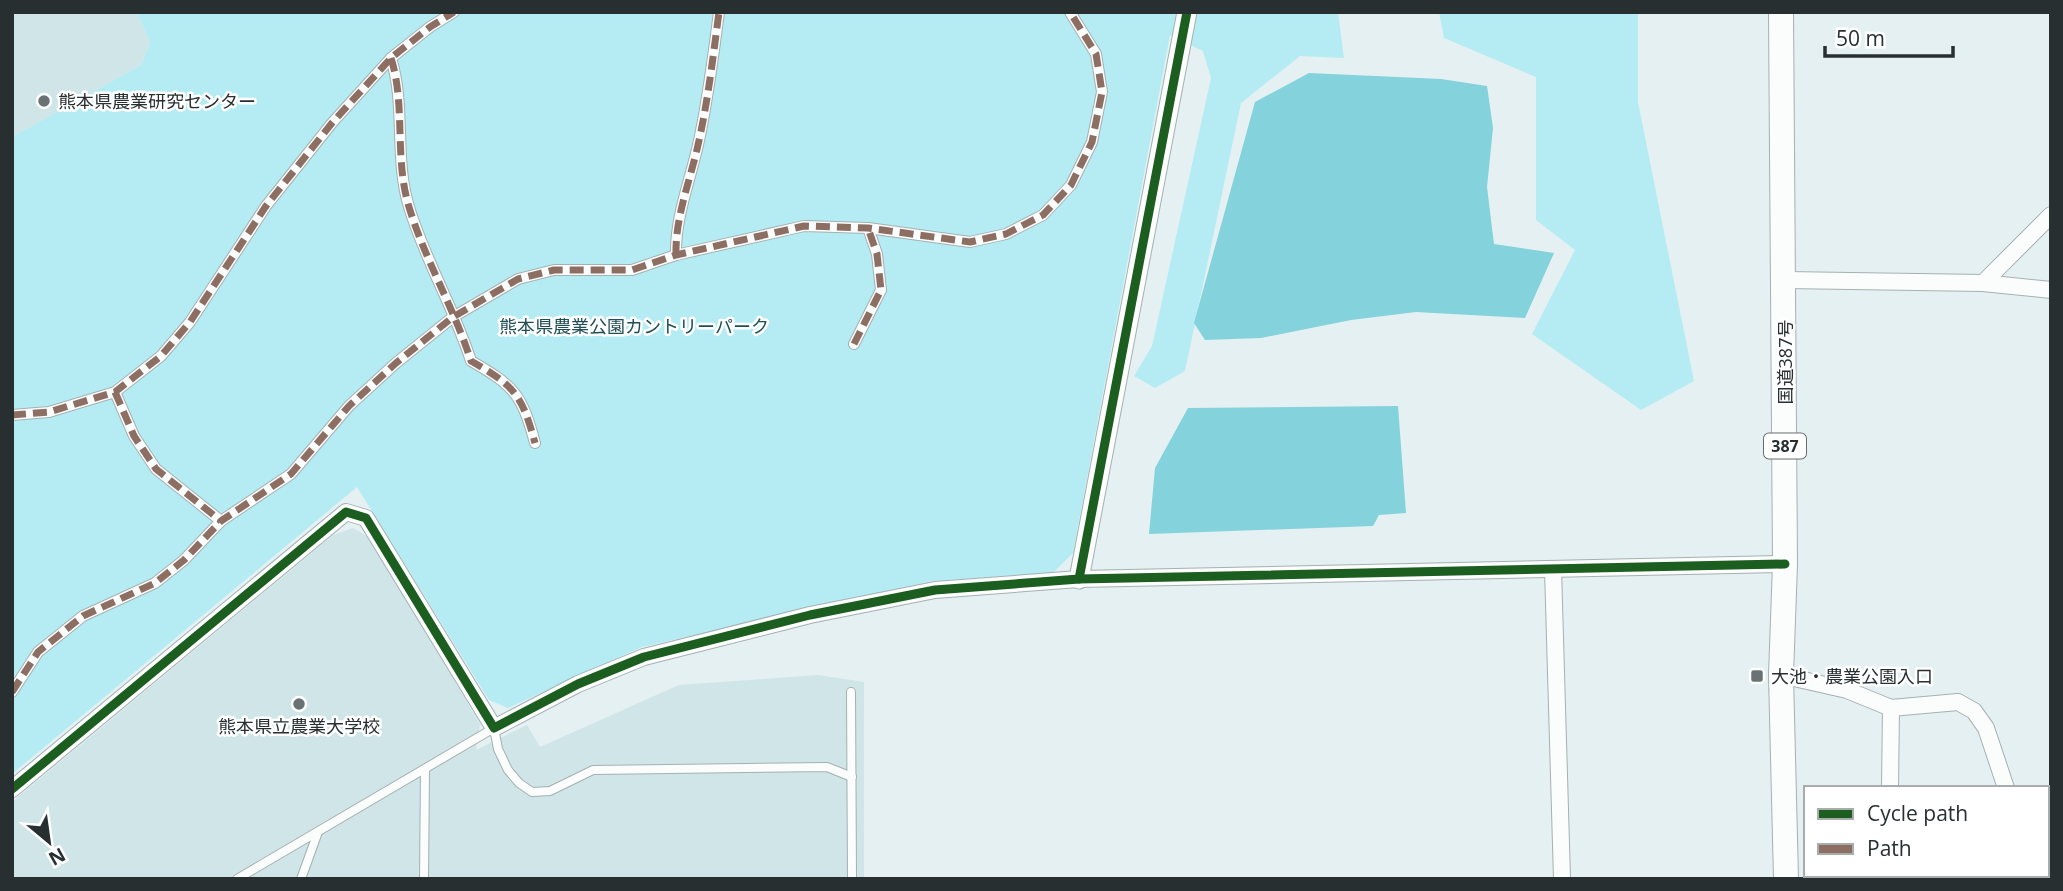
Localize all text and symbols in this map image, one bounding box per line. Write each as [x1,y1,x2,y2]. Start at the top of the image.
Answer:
scale bar [1825,14,1953,58]
text: 50 m [1836,24,1885,52]
place label: 熊本県農業研究センター [58,89,256,113]
marker: 熊本県農業研究センター [36,93,52,109]
park label: 熊本県農業公園カントリーパーク [499,314,769,338]
street label: 国道387号 [1773,320,1797,404]
road number: 387 [1764,434,1806,458]
place label: 大池・農業公園入口 [1771,664,1933,688]
marker: 大池・農業公園入口 [1749,668,1765,684]
marker: 熊本県立農業大学校 [291,696,307,712]
place label: 熊本県立農業大学校 [218,714,380,738]
legend [1804,786,2049,877]
text: Cycle path [1867,799,1968,827]
north arrow [14,807,84,877]
text: Path [1867,834,1912,862]
text: N [44,842,70,872]

